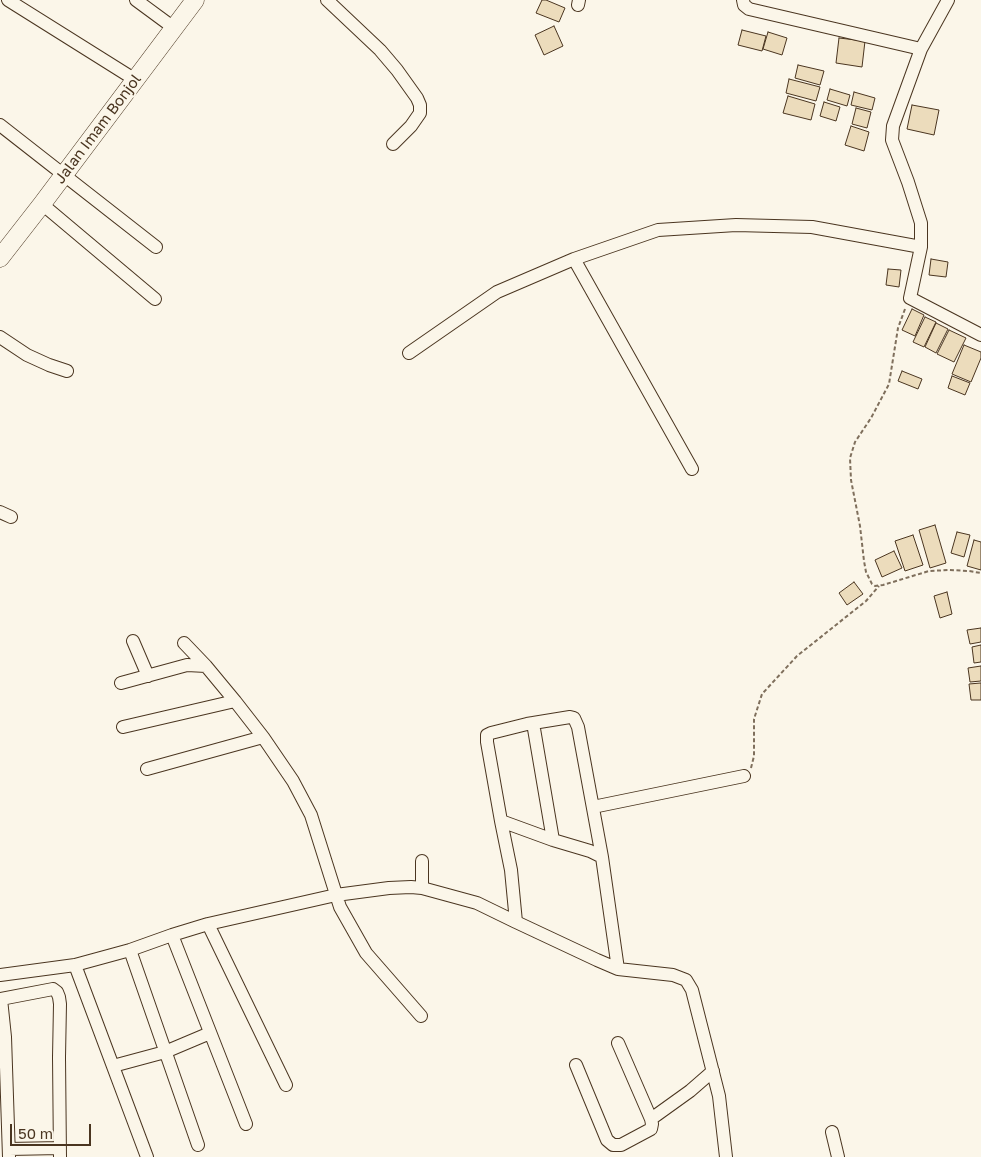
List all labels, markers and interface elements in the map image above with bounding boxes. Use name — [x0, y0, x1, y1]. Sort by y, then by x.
street label: Jalan Imam Bonjol — [51, 71, 145, 187]
scale bar — [12, 1114, 94, 1146]
text: 50 m — [18, 1124, 53, 1142]

